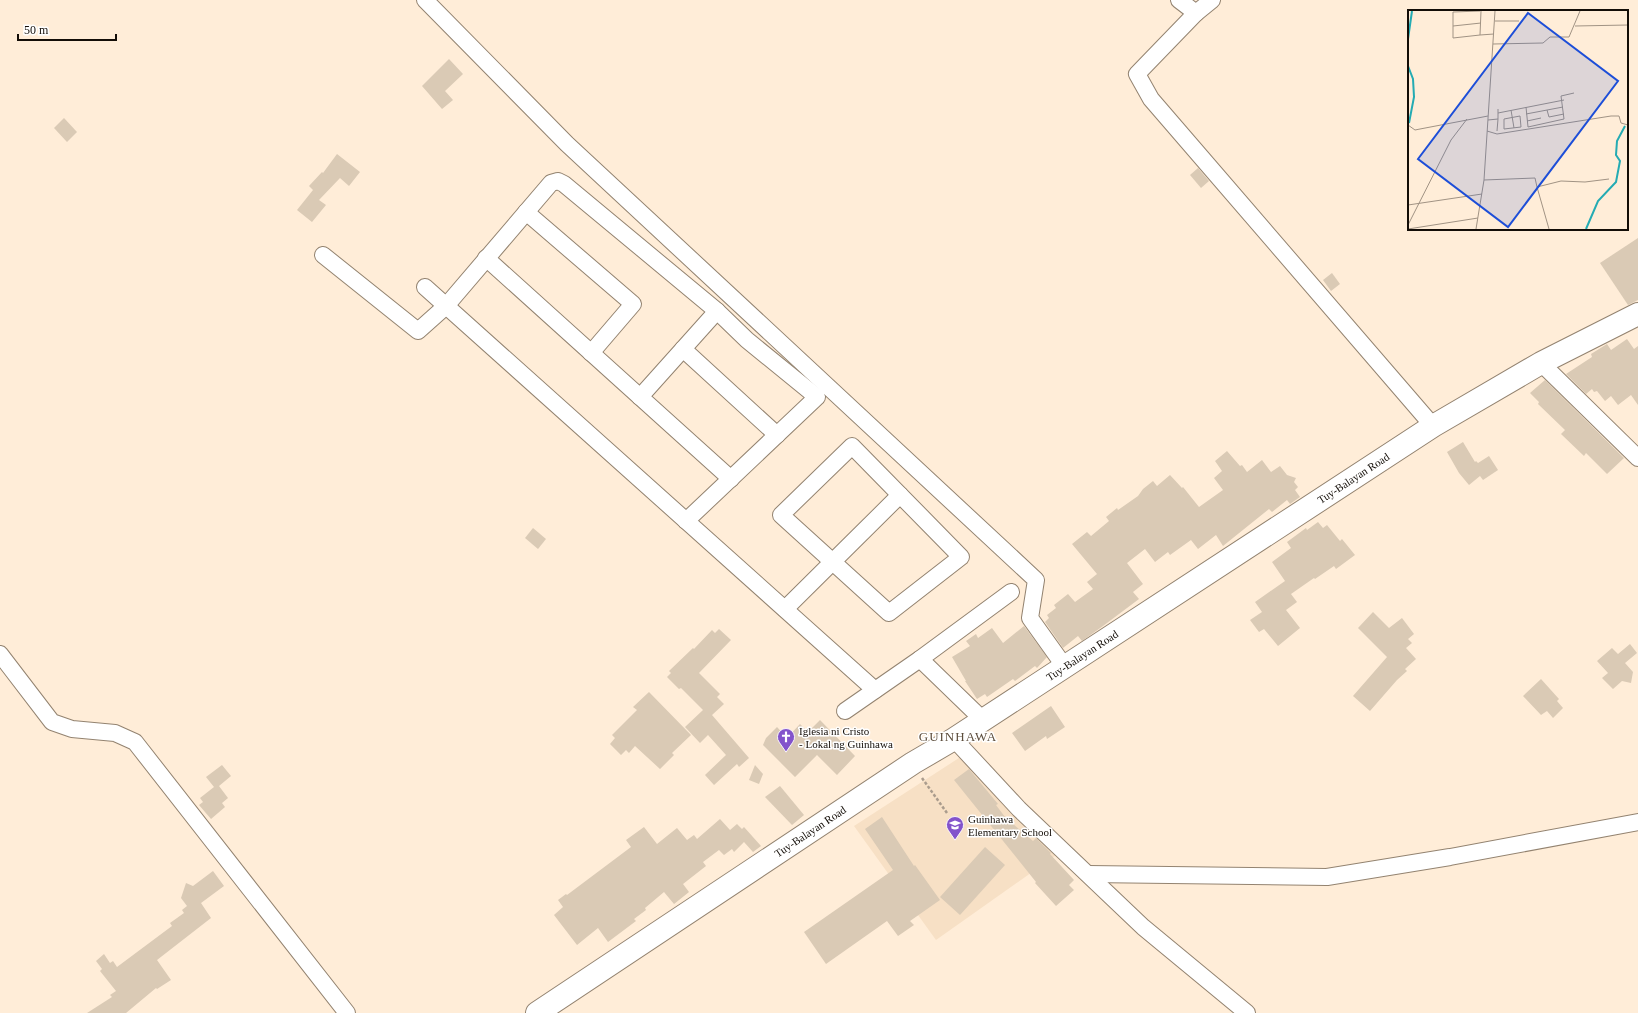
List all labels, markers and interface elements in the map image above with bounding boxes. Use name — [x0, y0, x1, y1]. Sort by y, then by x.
inset map — [1408, 10, 1628, 230]
scale bar — [18, 16, 116, 42]
text: 50 m — [24, 23, 49, 37]
street label: Tuy-Balayan Road — [1315, 450, 1392, 506]
street label: Tuy-Balayan Road — [1044, 627, 1121, 683]
place label: Iglesia ni Cristo - Lokal ng Guinhawa — [799, 725, 893, 750]
church icon: Iglesia ni Cristo - Lokal ng Guinhawa — [776, 727, 796, 752]
district label: GUINHAWA — [919, 729, 997, 744]
street label: Tuy-Balayan Road — [772, 803, 848, 859]
place label: Guinhawa Elementary School — [968, 813, 1052, 838]
school or university icon: Guinhawa Elementary School — [945, 815, 965, 840]

